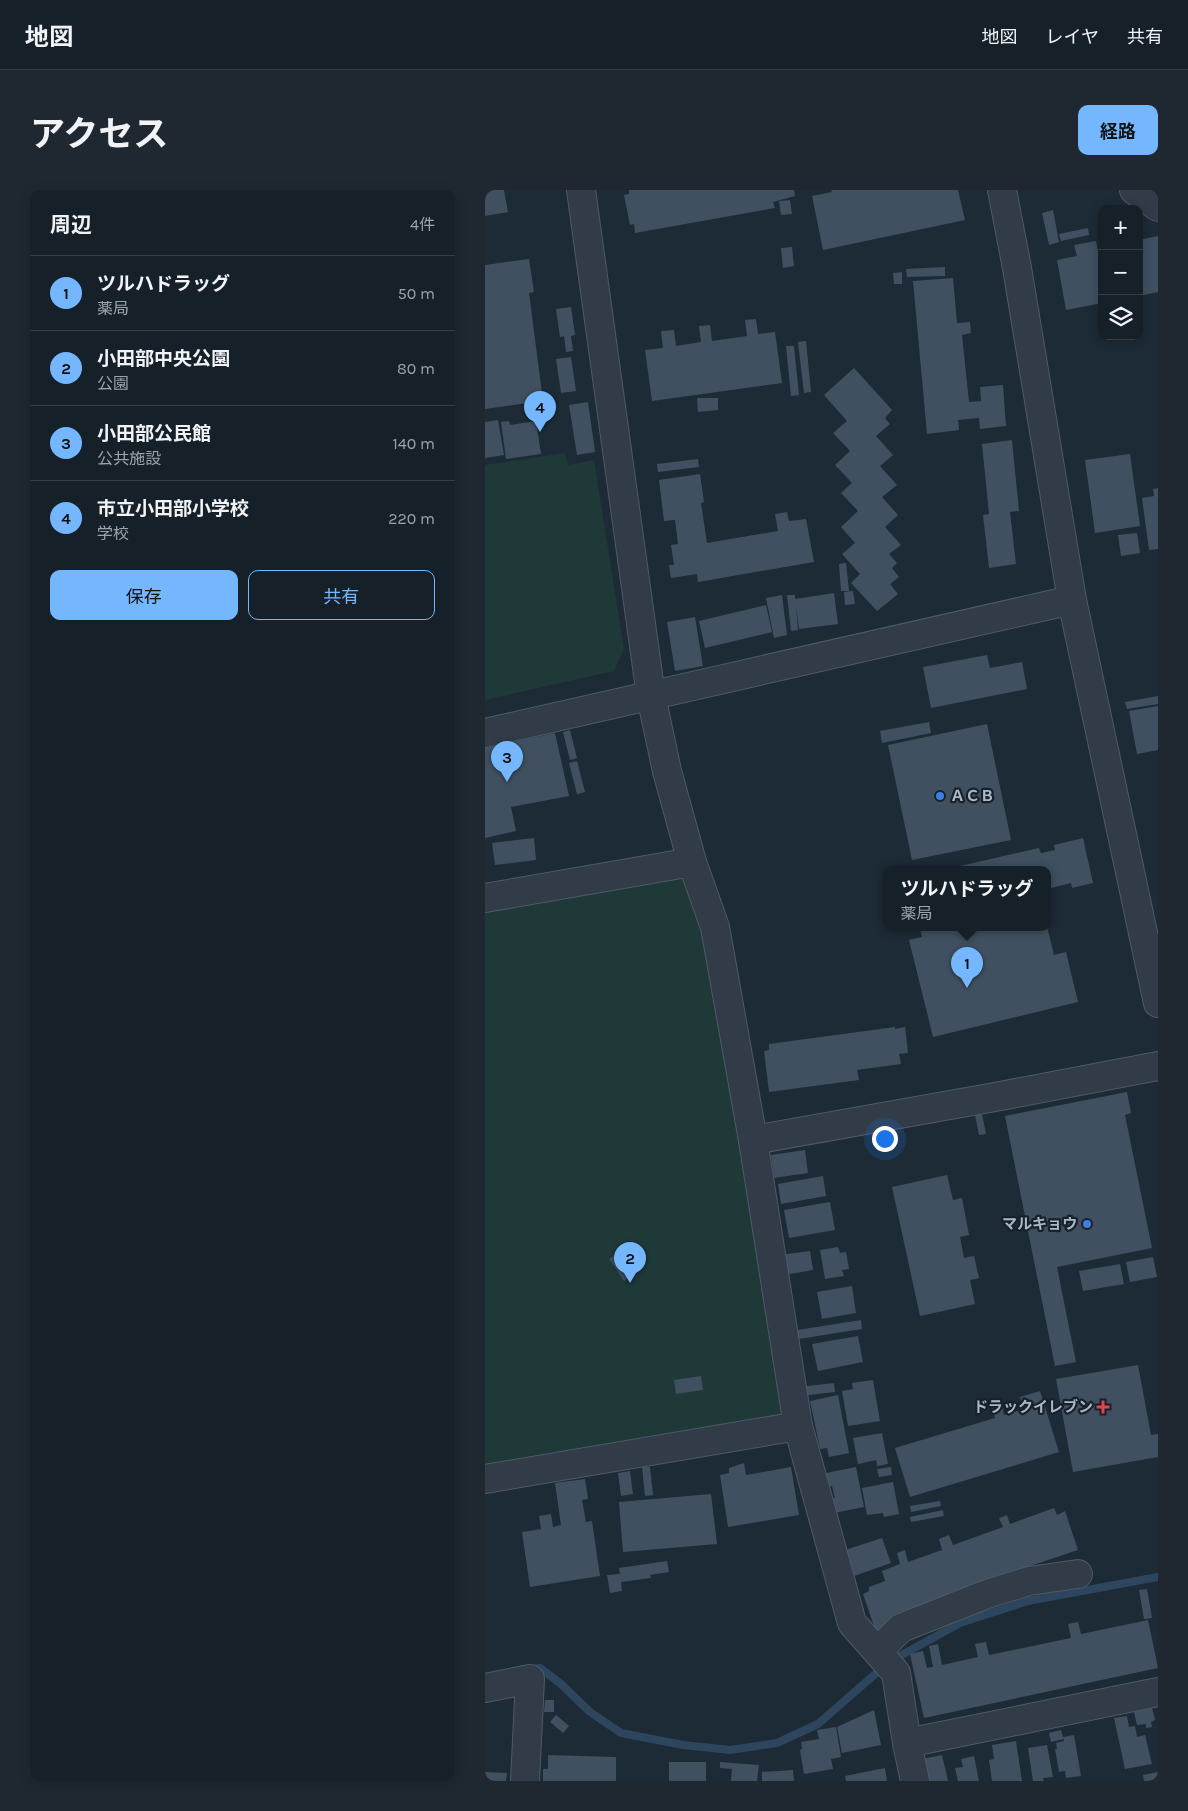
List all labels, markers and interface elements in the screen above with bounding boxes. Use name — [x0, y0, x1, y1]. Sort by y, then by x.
text: 地図 — [25, 23, 73, 51]
text: 地図 — [982, 26, 1018, 48]
text: レイヤ — [1046, 26, 1099, 48]
text: 共有 — [1127, 26, 1163, 48]
button: 経路 — [1078, 105, 1158, 155]
text: アクセス — [30, 114, 168, 155]
map controls — [1098, 205, 1143, 340]
button: + — [1098, 205, 1143, 250]
text: 周辺 — [50, 213, 92, 237]
text: 4件 — [410, 215, 435, 234]
button: − — [1098, 250, 1143, 295]
text: ツルハドラッグ — [97, 273, 230, 295]
text: 1 — [63, 284, 69, 303]
text: 50 m — [398, 284, 435, 303]
button: layers — [1098, 295, 1143, 340]
text: 薬局 — [97, 299, 129, 318]
text: 小田部中央公園 — [97, 348, 230, 370]
text: 2 — [61, 359, 71, 378]
text: 80 m — [397, 359, 435, 378]
text: 公園 — [97, 374, 129, 393]
pin: 4 — [524, 391, 556, 432]
text: 小田部公民館 — [97, 423, 211, 445]
text: 3 — [61, 434, 71, 453]
text: 140 m — [393, 434, 435, 453]
text: 公共施設 — [97, 449, 161, 468]
text: 市立小田部小学校 — [97, 498, 249, 520]
text: 4 — [61, 509, 71, 528]
text: 220 m — [388, 509, 435, 528]
text: 学校 — [97, 524, 129, 543]
button: 保存 — [50, 570, 238, 620]
button: 共有 — [248, 570, 435, 620]
pin: 3 — [491, 741, 523, 782]
place label: ＡＣＢ — [950, 787, 995, 805]
marker: ＡＣＢ — [934, 790, 946, 802]
popup — [883, 866, 1051, 931]
text: ツルハドラッグ — [900, 878, 1034, 900]
text: 薬局 — [900, 904, 933, 923]
pin: 1 — [951, 947, 983, 988]
your location — [872, 1126, 898, 1152]
place label: マルキョウ — [1002, 1215, 1077, 1233]
marker: マルキョウ — [1081, 1218, 1093, 1230]
pin: 2 — [614, 1242, 646, 1283]
place label: ドラックイレブン — [973, 1398, 1093, 1416]
marker: ドラックイレブン — [1097, 1401, 1109, 1413]

